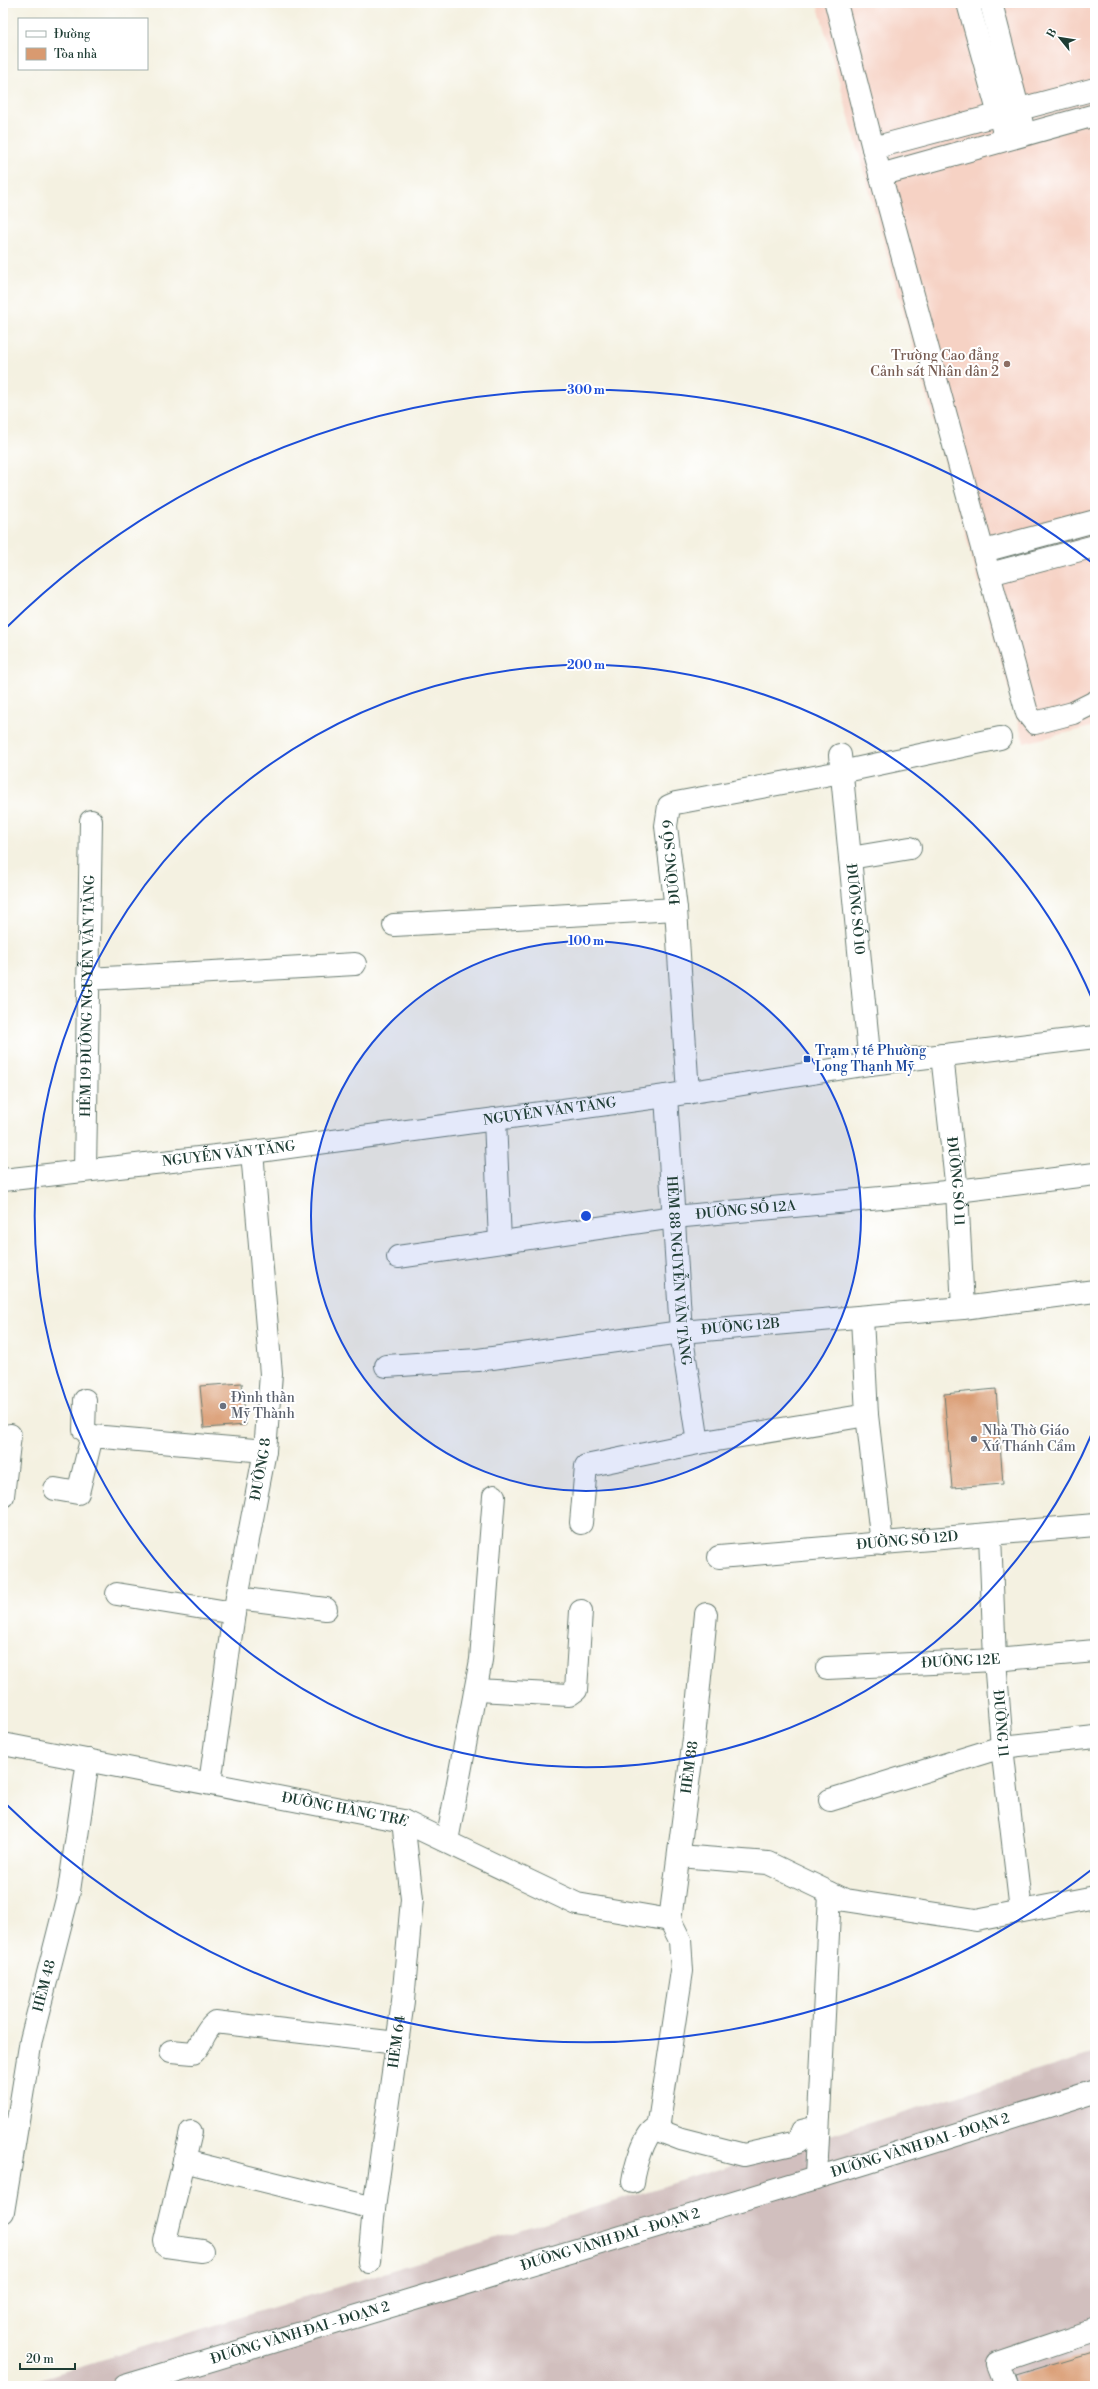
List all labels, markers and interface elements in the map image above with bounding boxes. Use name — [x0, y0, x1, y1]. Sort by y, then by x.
legend — [18, 18, 148, 70]
north arrow — [1040, 18, 1080, 58]
text: B — [1044, 26, 1060, 41]
text: Đường — [54, 27, 91, 42]
text: Tòa nhà — [54, 47, 98, 62]
place label: Trường Cao đẳng Cảnh sát Nhân dân 2 — [870, 347, 1000, 381]
marker: Trường Cao đẳng Cảnh sát Nhân dân 2 — [1002, 359, 1012, 369]
text: 300 m — [567, 383, 605, 398]
text: 200 m — [567, 658, 605, 673]
street label: ĐƯỜNG SỐ 9 — [655, 819, 685, 906]
street label: ĐƯỜNG SỐ 10 — [842, 863, 871, 956]
street label: HẺM 19 ĐƯỜNG NGUYỄN VĂN TĂNG — [75, 874, 99, 1117]
text: 100 m — [568, 934, 604, 949]
place label: Trạm y tế Phường Long Thạnh Mỹ — [815, 1042, 927, 1076]
marker: Trạm y tế Phường Long Thạnh Mỹ — [802, 1054, 812, 1064]
street label: NGUYỄN VĂN TĂNG — [482, 1094, 618, 1130]
street label: ĐƯỜNG SỐ 11 — [942, 1136, 971, 1226]
street label: NGUYỄN VĂN TĂNG — [161, 1137, 297, 1171]
street label: HẺM 88 NGUYỄN VĂN TĂNG — [662, 1175, 695, 1367]
street label: ĐƯỜNG SỐ 12A — [695, 1195, 797, 1224]
centre of rings — [579, 1209, 593, 1223]
street label: ĐƯỜNG 12B — [700, 1315, 781, 1339]
place label: Đình thần Mỹ Thành — [231, 1389, 296, 1423]
marker: Đình thần Mỹ Thành — [218, 1401, 228, 1411]
place label: Nhà Thờ Giáo Xứ Thánh Cẩm — [981, 1422, 1076, 1456]
marker: Nhà Thờ Giáo Xứ Thánh Cẩm — [969, 1434, 979, 1444]
street label: ĐƯỜNG 8 — [247, 1437, 275, 1502]
street label: ĐƯỜNG SỐ 12D — [856, 1526, 959, 1554]
street label: ĐƯỜNG 12E — [921, 1651, 1001, 1672]
street label: ĐƯỜNG 11 — [988, 1689, 1012, 1758]
street label: HẺM 88 — [677, 1740, 703, 1795]
street label: ĐƯỜNG HÀNG TRE — [280, 1789, 411, 1831]
street label: HẺM 48 — [29, 1958, 60, 2014]
street label: HẺM 64 — [384, 2014, 410, 2069]
street label: ĐƯỜNG VÀNH ĐAI - ĐOẠN 2 — [829, 2109, 1012, 2182]
street label: ĐƯỜNG VÀNH ĐAI - ĐOẠN 2 — [519, 2204, 702, 2275]
street label: ĐƯỜNG VÀNH ĐAI - ĐOẠN 2 — [209, 2298, 392, 2369]
scale bar — [20, 2345, 75, 2371]
text: 20 m — [26, 2352, 54, 2367]

